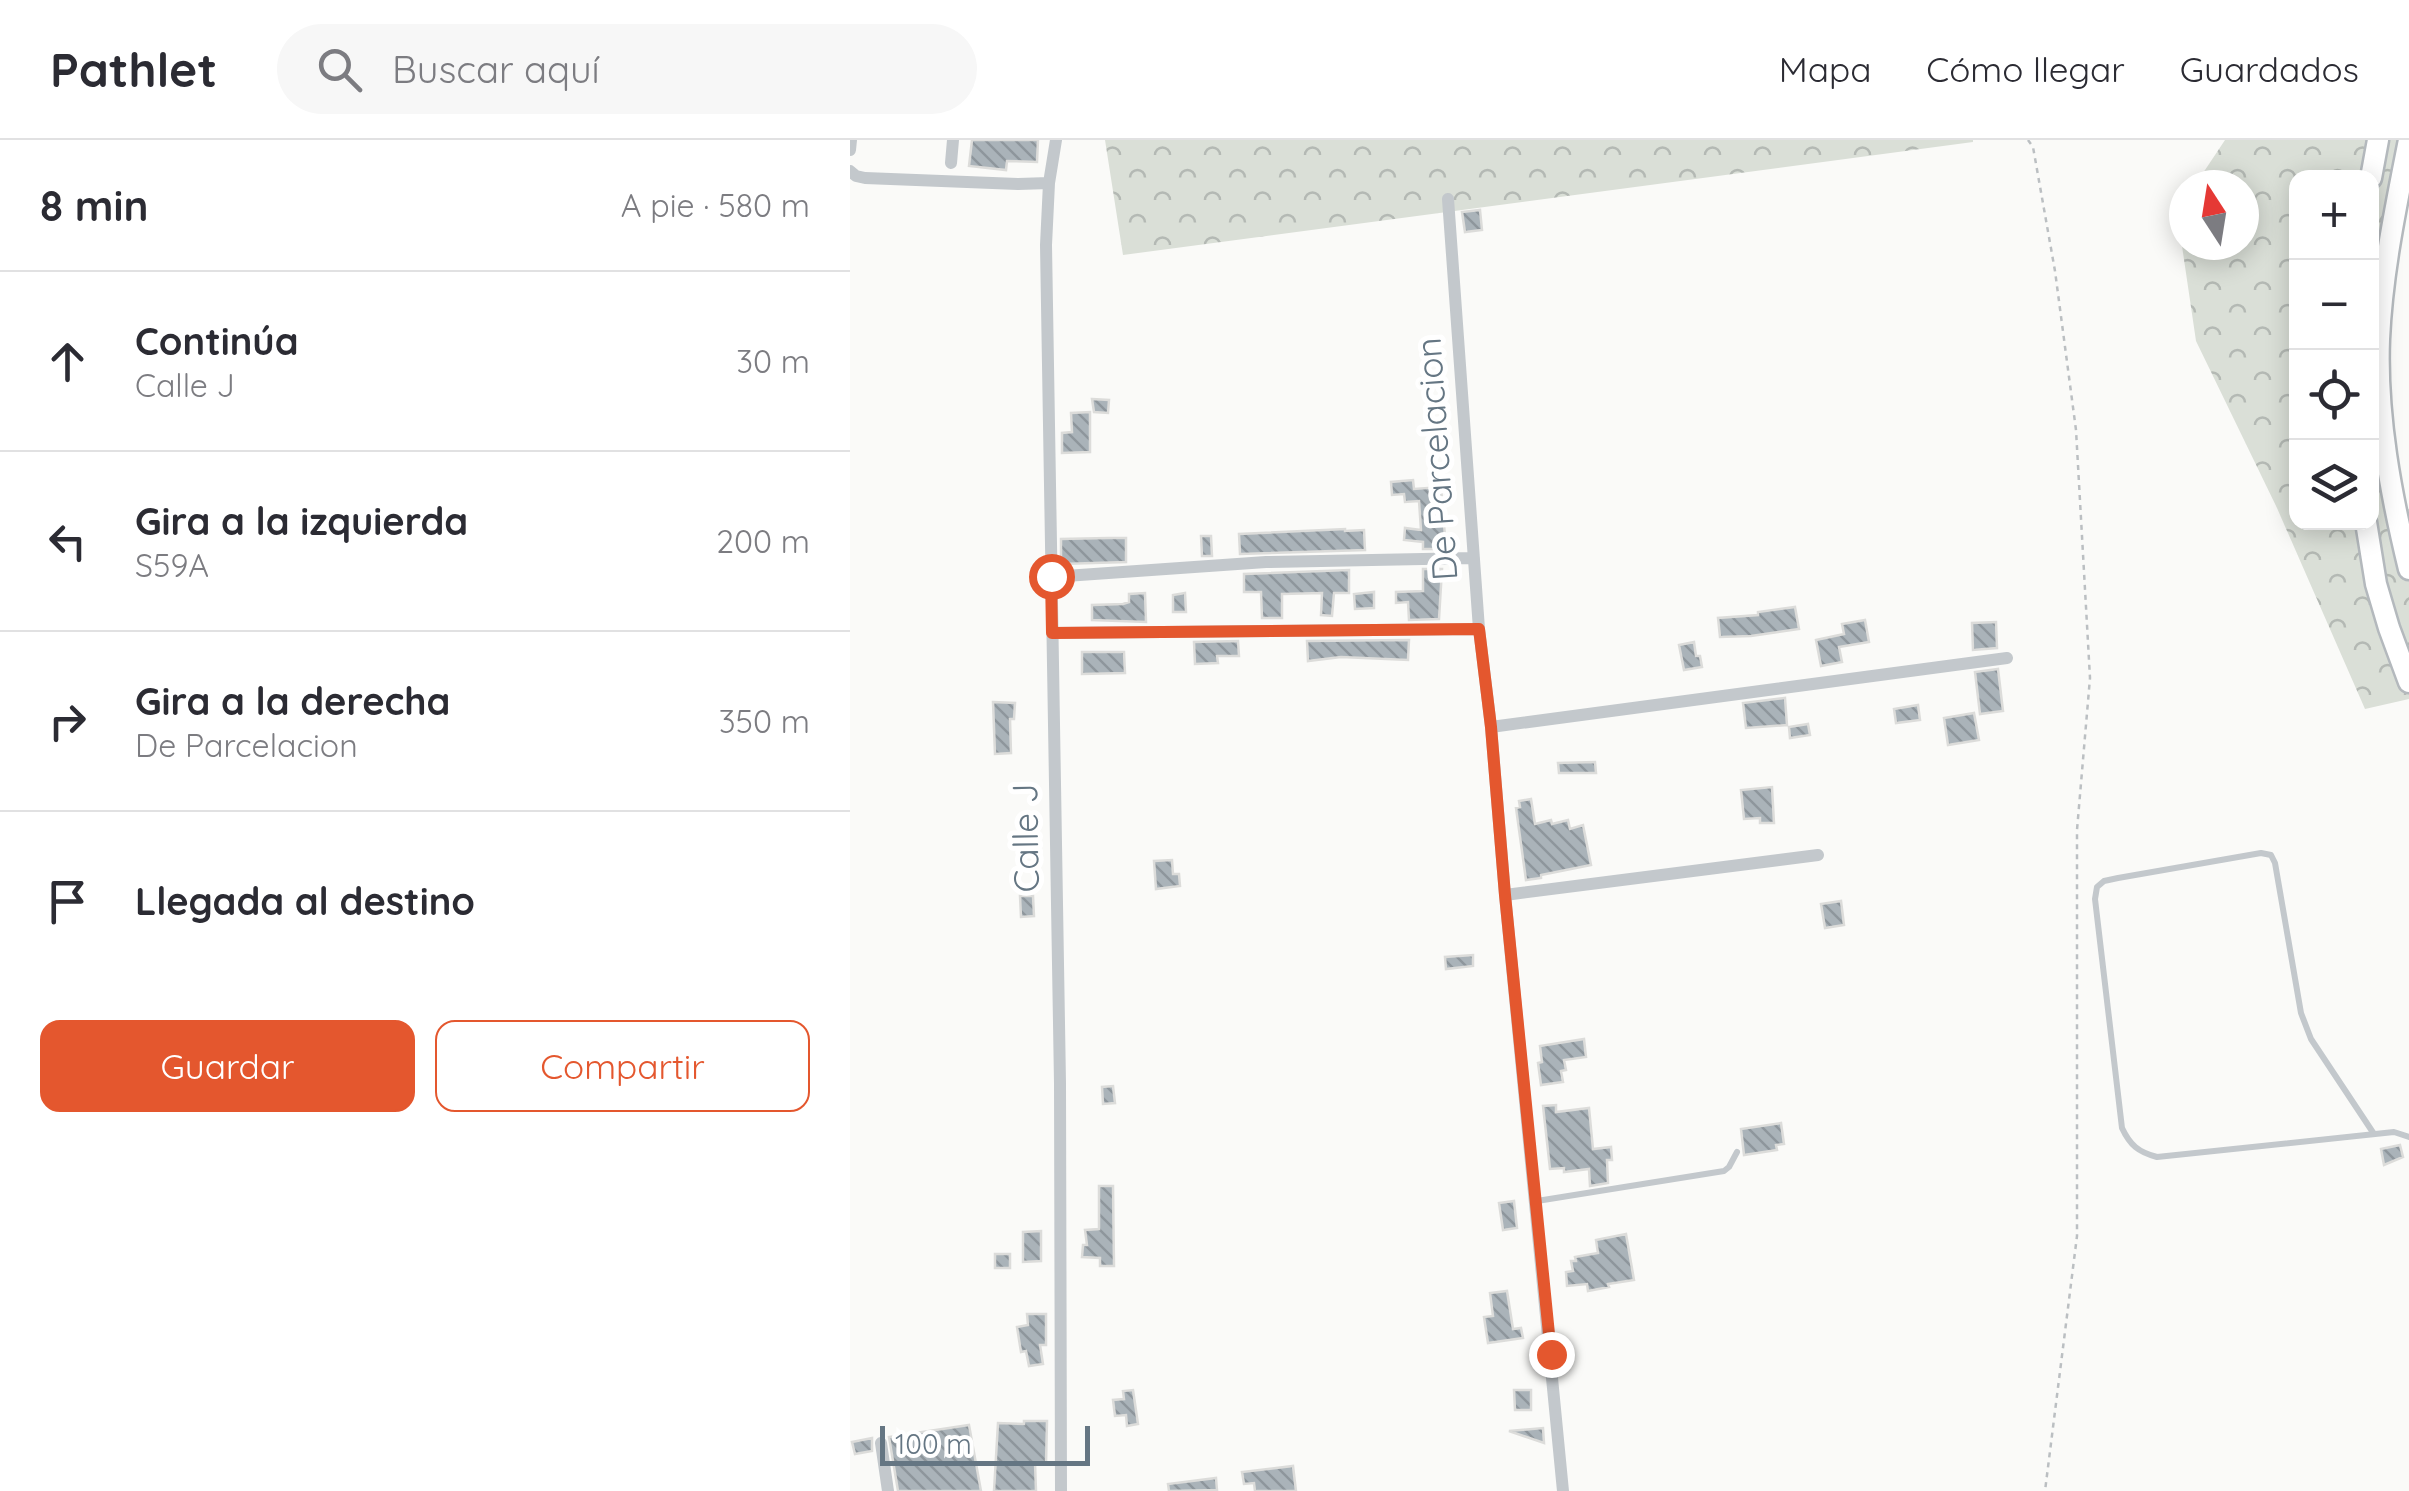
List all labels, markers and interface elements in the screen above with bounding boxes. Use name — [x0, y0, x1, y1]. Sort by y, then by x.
search box — [277, 24, 977, 114]
text: Pathlet — [50, 39, 217, 99]
icon: search — [312, 42, 367, 97]
text: Buscar aquí — [392, 45, 600, 93]
text: Mapa — [1779, 47, 1871, 91]
text: Cómo llegar — [1926, 47, 2125, 91]
text: Guardados — [2180, 47, 2359, 91]
north arrow — [2169, 170, 2259, 260]
map controls — [2289, 170, 2379, 530]
button: + — [2289, 170, 2379, 260]
text: 8 min — [40, 179, 148, 232]
text: A pie · 580 m — [621, 185, 810, 225]
button: − — [2289, 260, 2379, 350]
text: Continúa — [135, 317, 299, 365]
icon: ahead — [40, 334, 95, 389]
street label: De Parcelacion — [1406, 336, 1466, 582]
text: 30 m — [736, 341, 810, 381]
button: locate — [2289, 350, 2379, 440]
text: Calle J — [135, 365, 235, 405]
button: layers — [2289, 440, 2379, 530]
text: Gira a la izquierda — [135, 497, 468, 545]
icon: left — [40, 514, 95, 569]
text: 200 m — [716, 521, 810, 561]
text: S59A — [135, 545, 209, 585]
route start — [1029, 554, 1075, 600]
text: Gira a la derecha — [135, 677, 450, 725]
icon: right — [40, 694, 95, 749]
text: 350 m — [719, 701, 810, 741]
text: De Parcelacion — [135, 725, 358, 765]
street label: Calle J — [1002, 783, 1048, 893]
icon: arrive — [40, 874, 95, 929]
text: Llegada al destino — [135, 877, 475, 925]
button: Guardar — [40, 1020, 415, 1112]
button: Compartir — [435, 1020, 810, 1112]
route end — [1529, 1332, 1575, 1378]
scale bar — [880, 1421, 1090, 1466]
text: 100 m — [895, 1426, 972, 1461]

